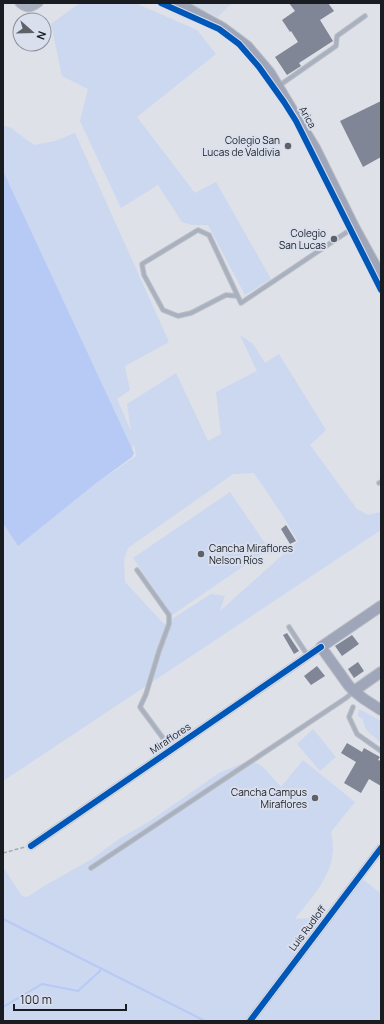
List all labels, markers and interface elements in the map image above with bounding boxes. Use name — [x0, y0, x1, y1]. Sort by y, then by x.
north arrow — [12, 12, 52, 52]
text: N — [33, 29, 50, 42]
street label: Arica — [296, 103, 320, 131]
place label: Colegio San Lucas de Valdivia — [202, 133, 280, 159]
marker: Colegio San Lucas de Valdivia — [283, 141, 293, 151]
place label: Colegio San Lucas — [279, 226, 326, 252]
marker: Colegio San Lucas — [329, 234, 339, 244]
place label: Cancha Miraflores Nelson Ríos — [209, 541, 293, 567]
marker: Cancha Miraflores Nelson Ríos — [196, 549, 206, 559]
street label: Miraflores — [147, 719, 193, 757]
place label: Cancha Campus Miraflores — [231, 785, 307, 811]
marker: Cancha Campus Miraflores — [310, 793, 320, 803]
street label: Luis Rudloff — [285, 902, 329, 954]
scale bar — [14, 986, 126, 1012]
text: 100 m — [20, 991, 52, 1008]

